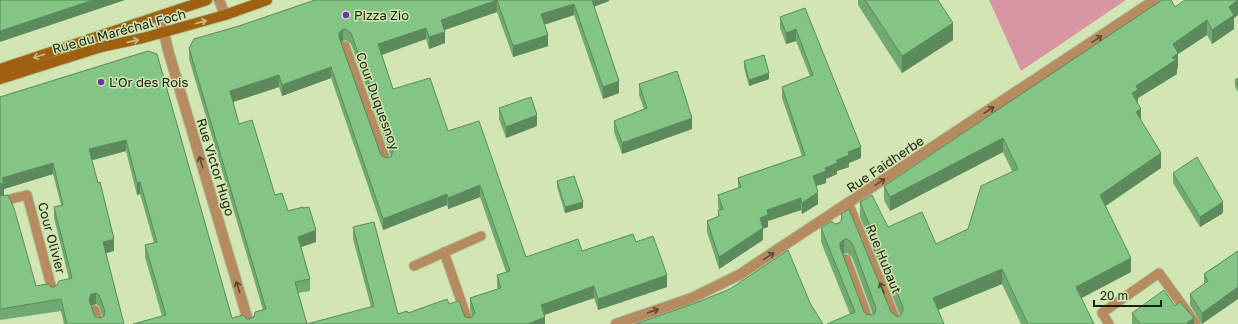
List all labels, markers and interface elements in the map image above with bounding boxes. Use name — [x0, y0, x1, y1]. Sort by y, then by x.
street label: Rue du Maréchal Foch — [50, 5, 188, 57]
place label: Pizza Zio — [354, 7, 409, 23]
marker: Pizza Zio — [341, 10, 351, 20]
one-way arrow — [194, 18, 207, 25]
one-way arrow — [1091, 35, 1102, 43]
one-way arrow — [126, 36, 139, 44]
street label: Cour Duquesnoy — [353, 50, 403, 153]
one-way arrow — [33, 53, 46, 60]
place label: L'Or des Rois — [109, 74, 189, 90]
marker: L'Or des Rois — [96, 77, 106, 87]
one-way arrow — [983, 106, 995, 114]
street label: Rue Victor Hugo — [194, 116, 239, 218]
street label: Rue Faidherbe — [843, 132, 927, 196]
one-way arrow — [197, 156, 204, 169]
one-way arrow — [875, 178, 886, 186]
street label: Cour Olivier — [35, 200, 69, 276]
street label: Rue Hubaut — [863, 222, 905, 296]
one-way arrow — [764, 252, 775, 260]
one-way arrow — [234, 280, 241, 293]
one-way arrow — [878, 282, 885, 294]
scale bar — [1094, 282, 1161, 308]
text: 20 m — [1100, 288, 1128, 303]
one-way arrow — [646, 307, 658, 315]

